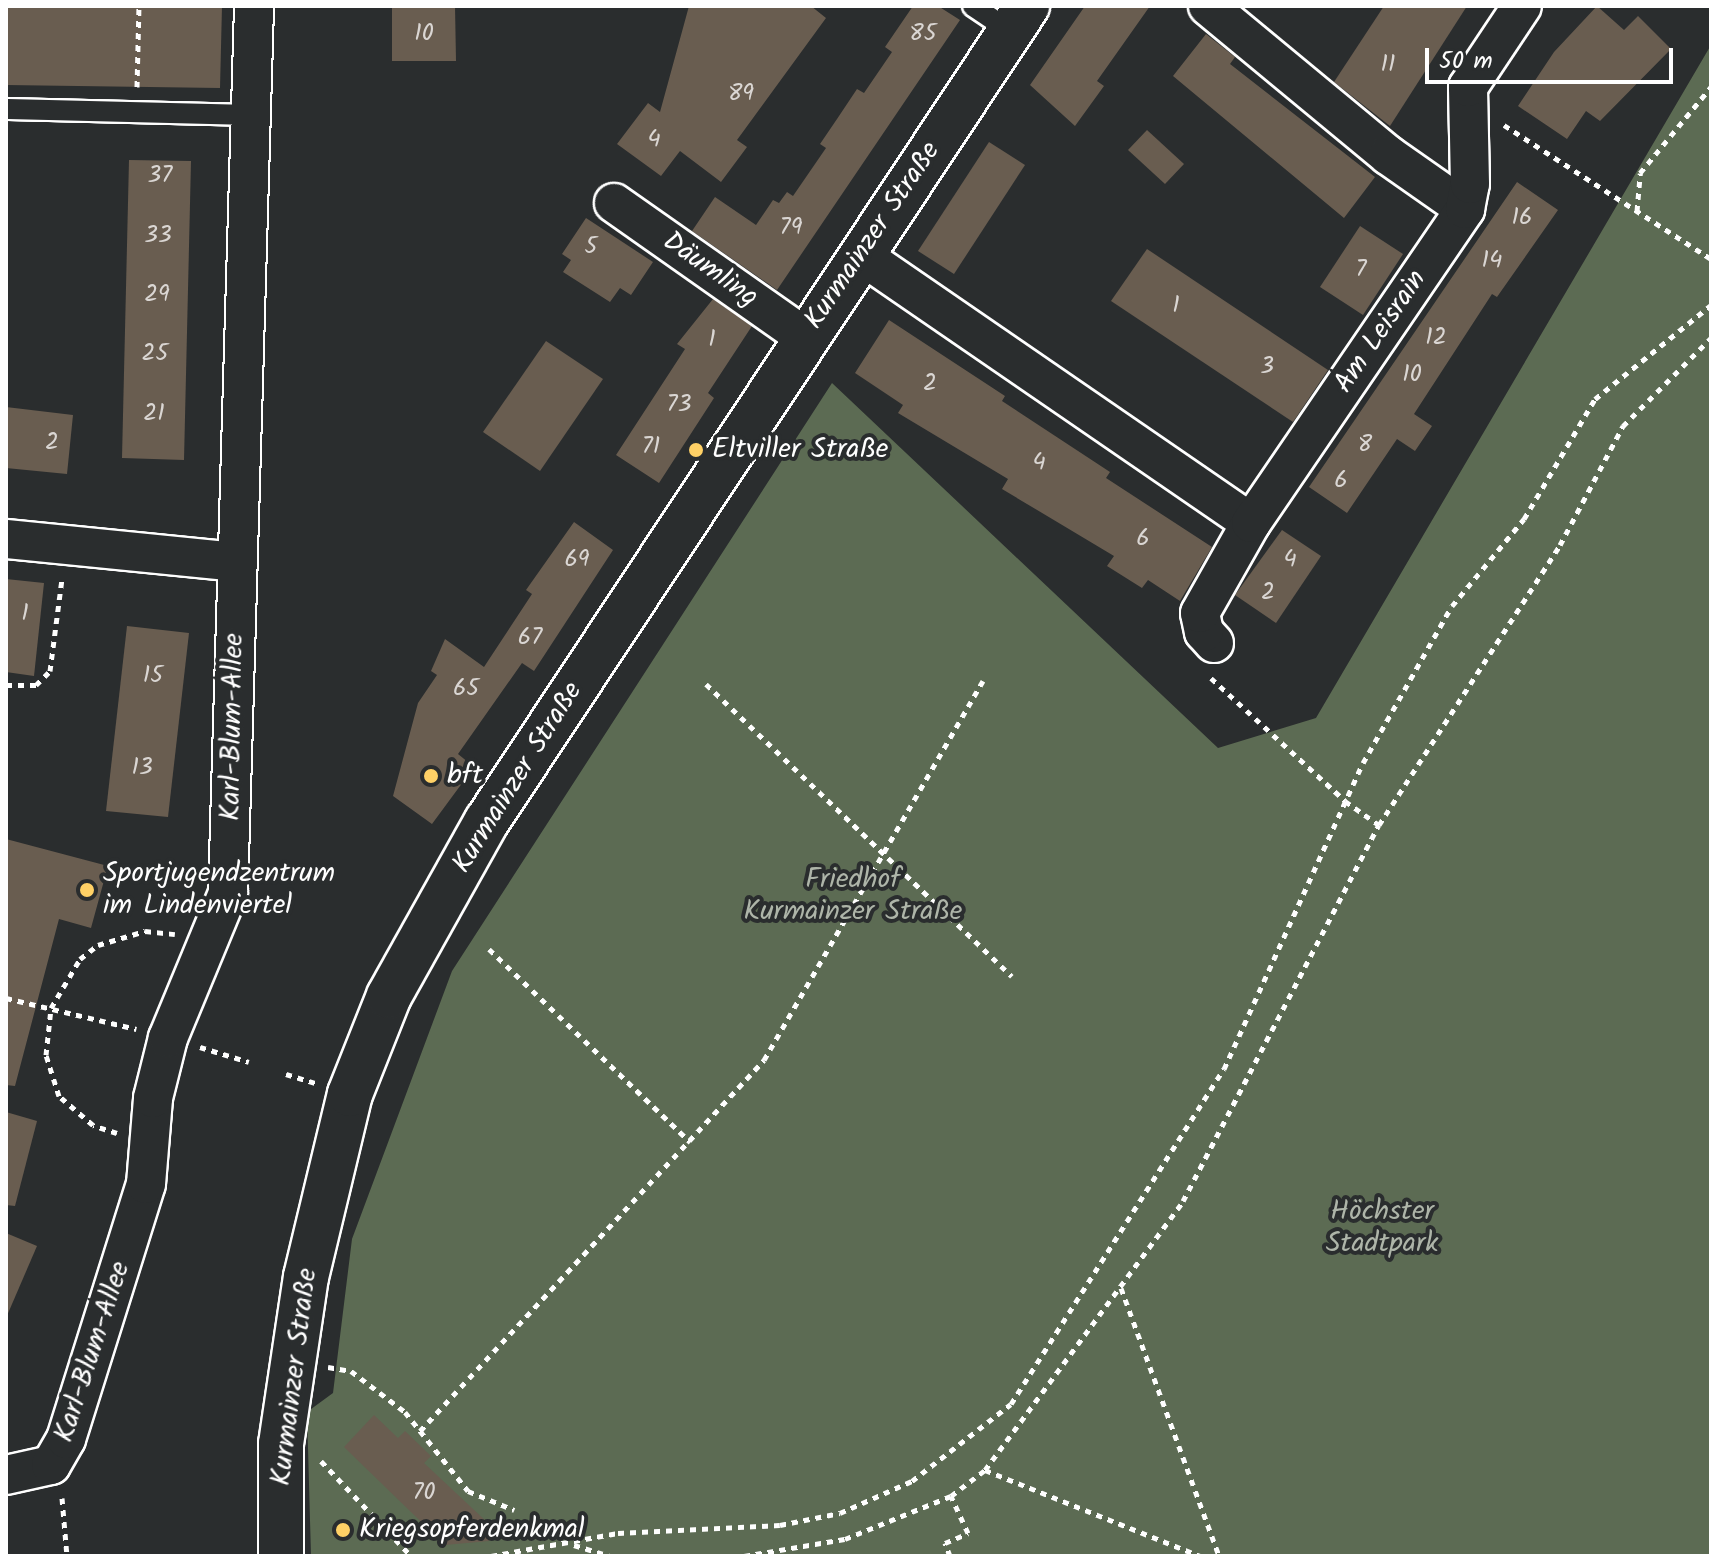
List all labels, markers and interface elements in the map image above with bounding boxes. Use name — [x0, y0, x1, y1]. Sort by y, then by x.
house number: 10 — [414, 20, 434, 48]
house number: 85 — [909, 20, 937, 48]
scale bar — [1429, 32, 1677, 82]
text: 50 m — [1439, 42, 1493, 81]
house number: 11 — [1380, 51, 1396, 79]
house number: 89 — [728, 80, 754, 108]
house number: 4 — [647, 126, 661, 154]
street label: Kurmainzer Straße — [798, 136, 948, 336]
house number: 37 — [148, 162, 172, 190]
house number: 16 — [1512, 204, 1532, 232]
house number: 79 — [780, 214, 802, 242]
house number: 33 — [144, 222, 172, 250]
street label: Däumling — [656, 225, 764, 315]
house number: 5 — [585, 233, 597, 261]
house number: 14 — [1482, 247, 1502, 275]
house number: 7 — [1355, 256, 1367, 284]
street label: Am Leisrain — [1328, 264, 1434, 400]
house number: 29 — [144, 281, 170, 309]
house number: 1 — [1172, 292, 1180, 320]
house number: 12 — [1425, 324, 1447, 352]
house number: 1 — [708, 326, 716, 354]
house number: 25 — [142, 340, 168, 368]
house number: 3 — [1260, 353, 1274, 381]
house number: 10 — [1402, 361, 1422, 389]
house number: 2 — [923, 370, 937, 398]
house number: 73 — [667, 391, 691, 419]
house number: 21 — [143, 400, 165, 428]
house number: 2 — [45, 429, 59, 457]
house number: 8 — [1358, 431, 1372, 459]
house number: 71 — [642, 433, 660, 461]
place label: Eltviller Straße — [712, 433, 888, 467]
marker: Eltviller Straße — [687, 441, 705, 459]
house number: 4 — [1032, 449, 1046, 477]
house number: 6 — [1334, 467, 1348, 495]
house number: 6 — [1136, 525, 1150, 553]
house number: 69 — [564, 546, 590, 574]
house number: 4 — [1283, 546, 1297, 574]
house number: 2 — [1261, 579, 1275, 607]
house number: 1 — [21, 600, 29, 628]
house number: 67 — [518, 624, 542, 652]
street label: Karl-Blum-Allee — [215, 633, 251, 821]
house number: 15 — [143, 662, 163, 690]
house number: 65 — [453, 675, 479, 703]
street label: Kurmainzer Straße — [446, 676, 590, 880]
house number: 13 — [131, 754, 153, 782]
place label: bft — [447, 759, 483, 793]
marker: bft — [422, 767, 440, 785]
place label: Sportjugendzentrum im Lindenviertel — [103, 857, 335, 923]
park label: Friedhof Kurmainzer Straße — [744, 863, 962, 929]
marker: Sportjugendzentrum im Lindenviertel — [78, 881, 96, 899]
park label: Höchster Stadtpark — [1326, 1195, 1438, 1261]
street label: Karl-Blum-Allee — [48, 1257, 138, 1447]
street label: Kurmainzer Straße — [265, 1266, 325, 1488]
house number: 70 — [412, 1479, 436, 1507]
place label: Kriegsopferdenkmal — [359, 1513, 585, 1547]
marker: Kriegsopferdenkmal — [334, 1521, 352, 1539]

